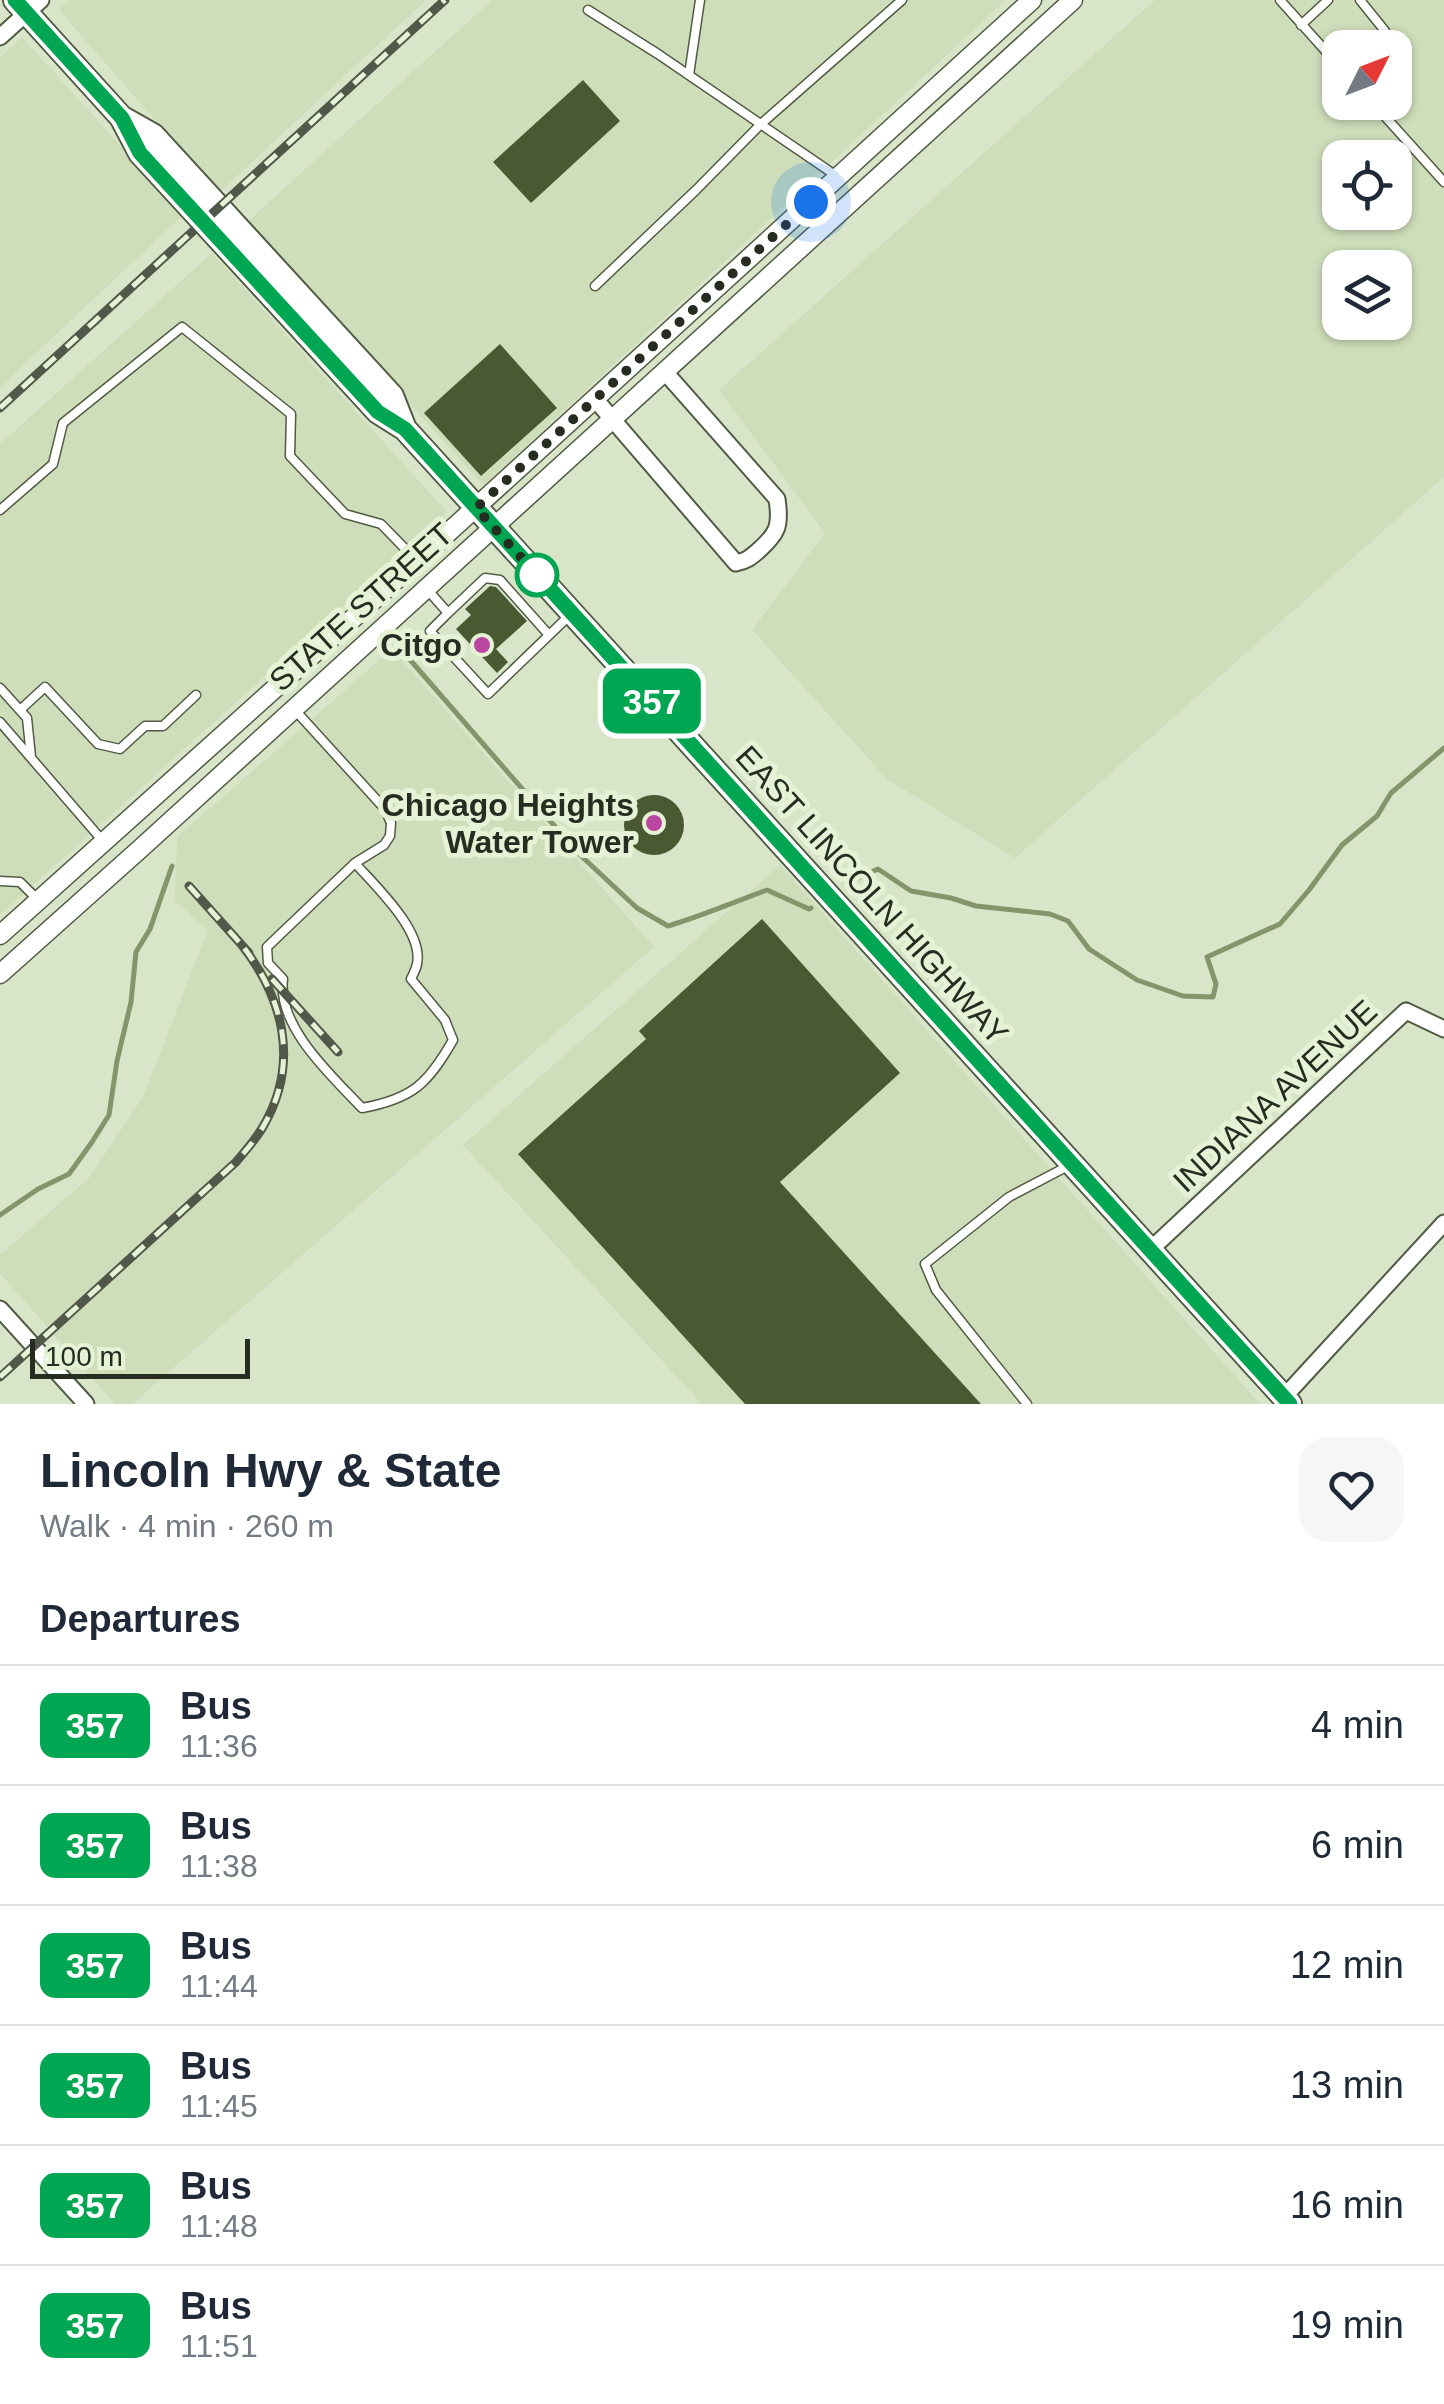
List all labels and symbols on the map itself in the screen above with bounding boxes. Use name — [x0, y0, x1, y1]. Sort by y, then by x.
north arrow — [1322, 30, 1412, 120]
your location — [786, 177, 836, 227]
street label: STATE STREET — [262, 516, 460, 698]
unlabelled marker — [516, 554, 558, 596]
place label: Citgo — [380, 627, 462, 663]
marker: Citgo — [471, 634, 493, 656]
line badge: 357 — [594, 668, 710, 734]
street label: EAST LINCOLN HIGHWAY — [729, 738, 1015, 1052]
place label: Chicago Heights Water Tower — [382, 787, 634, 860]
marker: Chicago Heights Water Tower — [643, 812, 665, 834]
street label: INDIANA AVENUE — [1166, 993, 1384, 1199]
scale bar — [30, 1334, 250, 1378]

